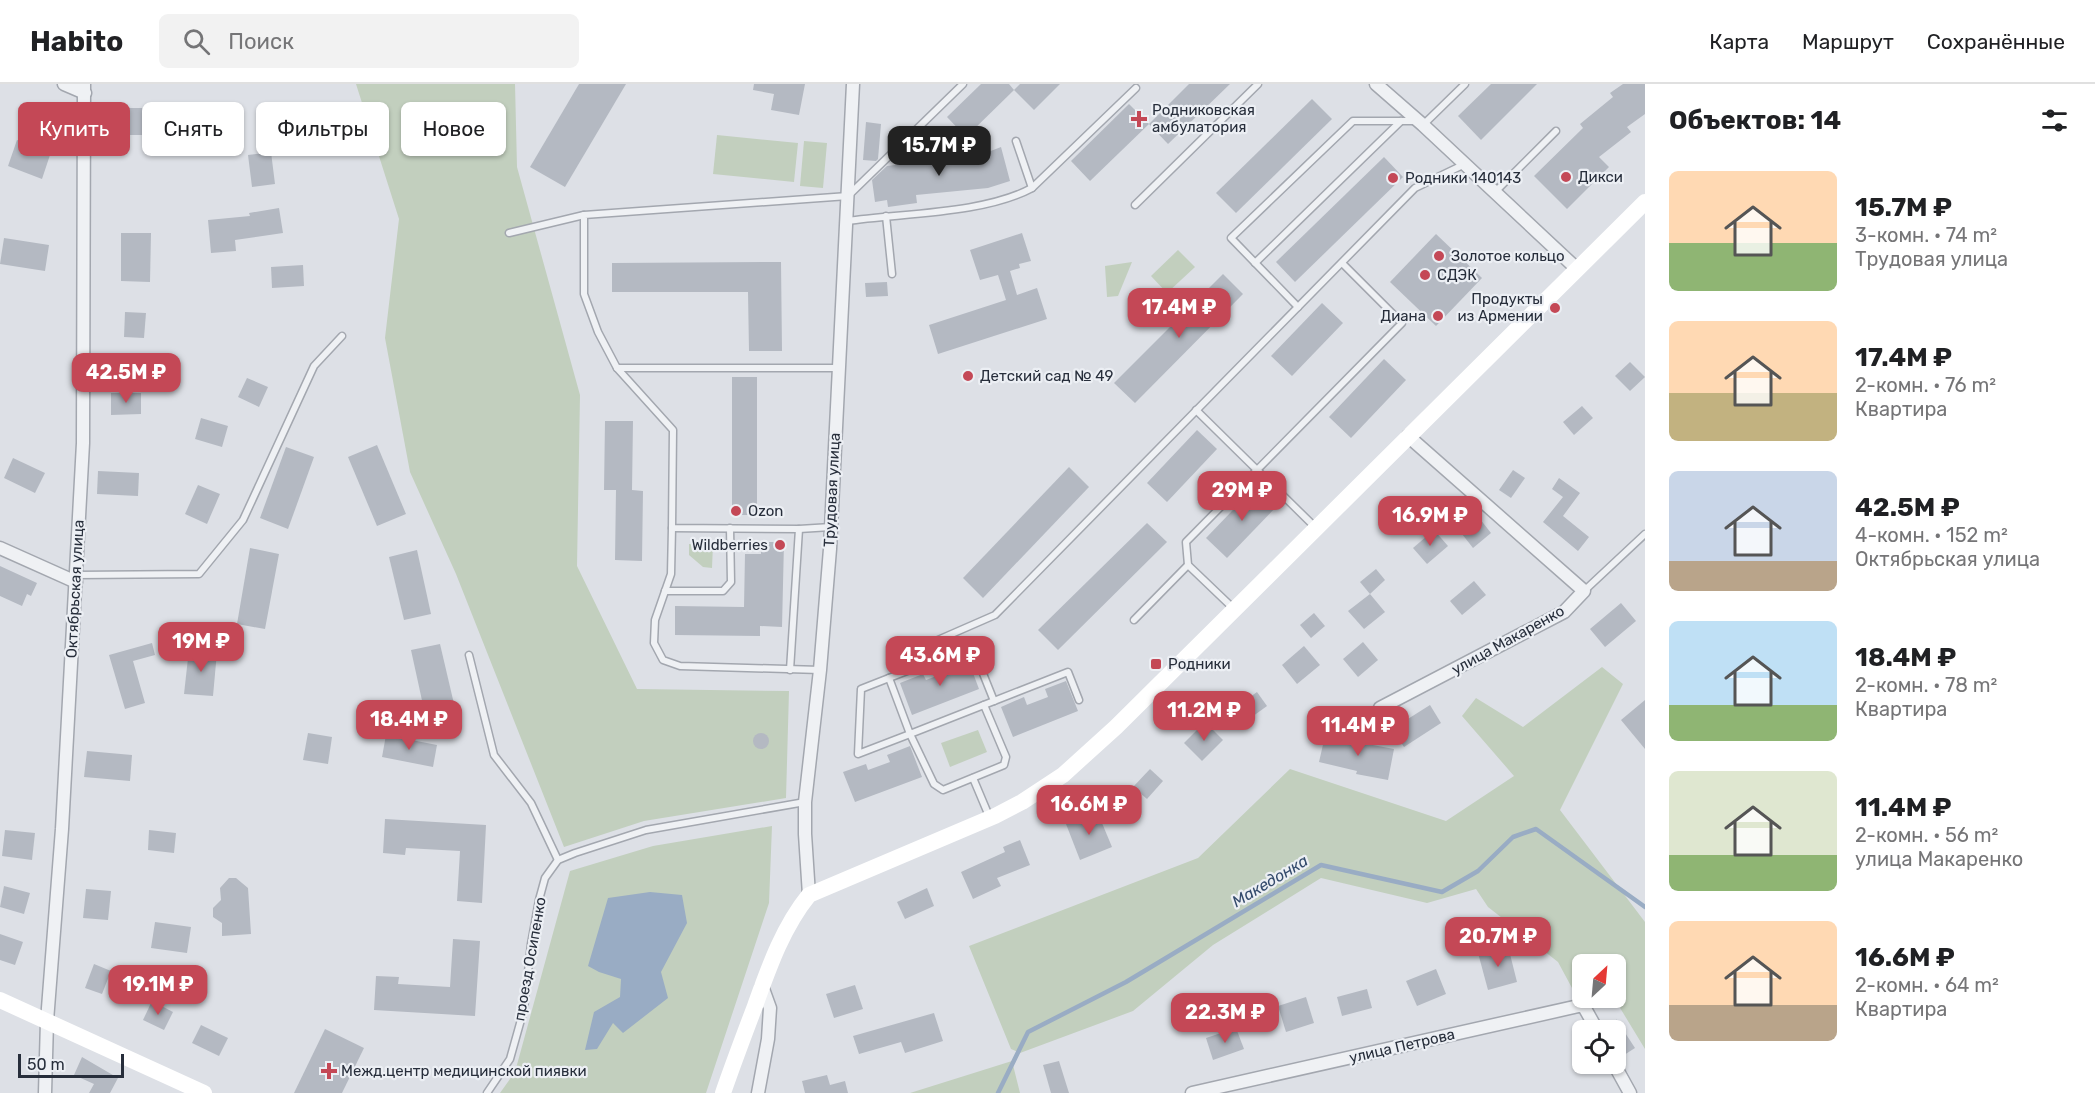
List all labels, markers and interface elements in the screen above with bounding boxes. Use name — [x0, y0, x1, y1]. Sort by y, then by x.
search box — [159, 14, 579, 68]
text: Habito — [30, 25, 123, 58]
icon: search — [180, 25, 213, 58]
text: Поиск — [228, 28, 294, 55]
text: Карта — [1709, 29, 1769, 54]
text: Маршрут — [1802, 29, 1894, 54]
text: Сохранённые — [1927, 29, 2065, 54]
place label: Родниковская амбулатория — [1152, 101, 1255, 136]
chip: Купить — [18, 102, 130, 156]
chip: Снять — [142, 102, 244, 156]
chip: Фильтры — [256, 102, 389, 156]
chip: Новое — [401, 102, 506, 156]
icon: filters — [2038, 104, 2071, 137]
text: Объектов: 14 — [1669, 105, 1841, 136]
marker: Родниковская амбулатория — [1130, 110, 1148, 128]
pin: 15.7M ₽ — [884, 126, 994, 177]
text: 15.7M ₽ — [902, 133, 976, 157]
place label: Дикси — [1578, 168, 1623, 186]
place label: Родники 140143 — [1405, 169, 1521, 187]
marker: Дикси — [1559, 170, 1573, 184]
marker: Родники 140143 — [1386, 171, 1400, 185]
text: 15.7M ₽ — [1855, 192, 1952, 223]
icon: home — [1717, 195, 1789, 267]
text: 3-комн. · 74 m² — [1855, 223, 1997, 247]
place label: Золотое кольцо — [1451, 247, 1565, 265]
text: Трудовая улица — [1855, 247, 2008, 271]
marker: Золотое кольцо — [1432, 249, 1446, 263]
place label: СДЭК — [1437, 266, 1477, 284]
marker: СДЭК — [1418, 268, 1432, 282]
pin: 17.4M ₽ — [1124, 288, 1234, 339]
place label: Продукты из Армении — [1457, 290, 1543, 325]
text: 17.4M ₽ — [1142, 295, 1216, 319]
marker: Продукты из Армении — [1548, 301, 1562, 315]
place label: Диана — [1381, 307, 1426, 325]
marker: Диана — [1431, 309, 1445, 323]
text: 17.4M ₽ — [1855, 342, 1952, 373]
icon: home — [1717, 345, 1789, 417]
pin: 42.5M ₽ — [71, 353, 181, 404]
text: 42.5M ₽ — [86, 360, 166, 384]
place label: Детский сад № 49 — [980, 367, 1113, 385]
marker: Детский сад № 49 — [961, 369, 975, 383]
text: 2-комн. · 76 m² — [1855, 373, 1996, 397]
text: Квартира — [1855, 397, 1947, 421]
street label: Трудовая улица — [820, 432, 844, 548]
pin: 29M ₽ — [1200, 471, 1284, 522]
text: 29M ₽ — [1211, 478, 1273, 502]
text: 42.5M ₽ — [1855, 492, 1960, 523]
icon: home — [1717, 495, 1789, 567]
pin: 16.9M ₽ — [1375, 496, 1485, 547]
place label: Ozon — [748, 502, 783, 520]
text: 16.9M ₽ — [1392, 503, 1468, 527]
marker: Ozon — [729, 504, 743, 518]
street label: Октябрьская улица — [62, 519, 88, 659]
text: 4-комн. · 152 m² — [1855, 523, 2008, 547]
place label: Wildberries — [691, 536, 768, 554]
marker: Wildberries — [773, 538, 787, 552]
text: Октябрьская улица — [1855, 547, 2040, 571]
street label: улица Макаренко — [1448, 602, 1568, 678]
pin: 19M ₽ — [159, 622, 243, 673]
text: 19M ₽ — [172, 629, 230, 653]
pin: 43.6M ₽ — [885, 636, 995, 687]
text: 18.4M ₽ — [1855, 642, 1956, 673]
text: 43.6M ₽ — [900, 643, 980, 667]
icon: home — [1717, 645, 1789, 717]
place label: Родники — [1168, 655, 1231, 673]
marker: Родники — [1149, 657, 1163, 671]
text: 2-комн. · 78 m² — [1855, 673, 1997, 697]
pin: 11.2M ₽ — [1149, 691, 1259, 742]
text: Квартира — [1855, 697, 1947, 721]
text: 11.2M ₽ — [1167, 698, 1241, 722]
pin: 18.4M ₽ — [354, 700, 464, 751]
pin: 11.4M ₽ — [1303, 706, 1413, 757]
text: 18.4M ₽ — [370, 707, 448, 731]
text: 11.4M ₽ — [1321, 713, 1395, 737]
pin: 16.6M ₽ — [1034, 785, 1144, 836]
text: 16.6M ₽ — [1051, 792, 1127, 816]
text: 11.4M ₽ — [1855, 792, 1952, 823]
icon: home — [1717, 795, 1789, 867]
text: 2-комн. · 56 m² — [1855, 823, 1998, 847]
text: улица Макаренко — [1855, 847, 2023, 871]
water label: Македонка — [1229, 851, 1311, 911]
street label: проезд Осипенко — [510, 896, 550, 1022]
pin: 20.7M ₽ — [1443, 917, 1553, 968]
text: 20.7M ₽ — [1459, 924, 1537, 948]
text: 16.6M ₽ — [1855, 942, 1955, 973]
icon: home — [1717, 945, 1789, 1017]
north arrow — [1572, 954, 1626, 1008]
map controls — [1572, 954, 1626, 1074]
pin: 19.1M ₽ — [103, 965, 213, 1016]
text: 19.1M ₽ — [122, 972, 194, 996]
text: 2-комн. · 64 m² — [1855, 973, 1999, 997]
pin: 22.3M ₽ — [1170, 993, 1280, 1044]
text: Квартира — [1855, 997, 1947, 1021]
text: 22.3M ₽ — [1185, 1000, 1265, 1024]
button: locate — [1572, 1020, 1626, 1074]
street label: улица Петрова — [1347, 1025, 1457, 1067]
scale bar — [18, 1051, 124, 1078]
text: 50 m — [27, 1055, 65, 1074]
place label: Межд.центр медицинской пиявки — [341, 1062, 587, 1080]
marker: Межд.центр медицинской пиявки — [322, 1064, 336, 1078]

